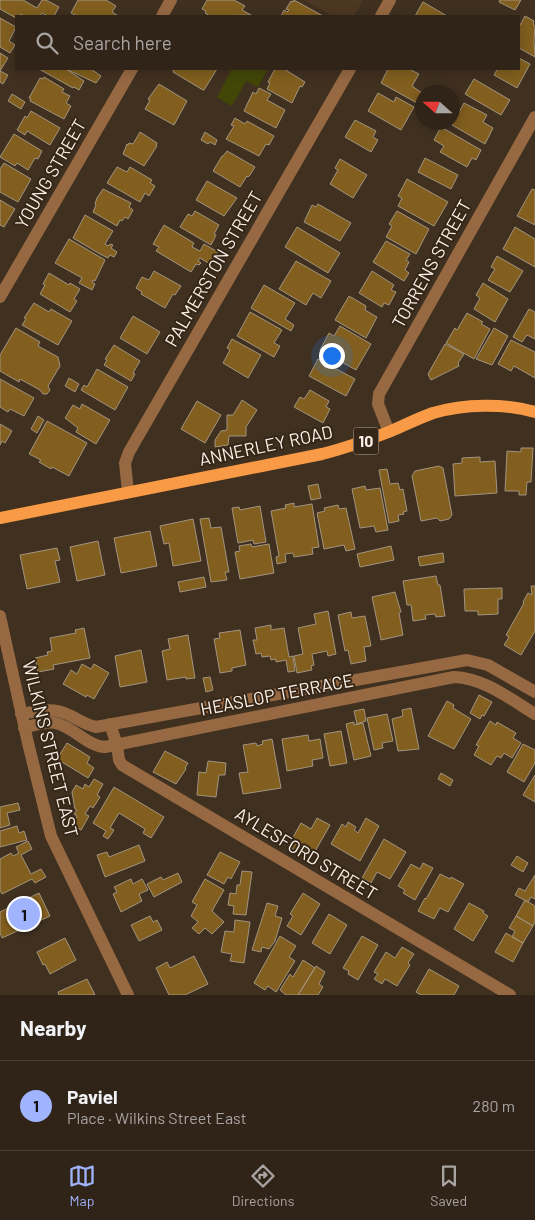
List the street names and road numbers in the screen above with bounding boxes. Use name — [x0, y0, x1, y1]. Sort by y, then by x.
street label: YOUNG STREET — [10, 115, 90, 232]
street label: PALMERSTON STREET — [160, 187, 267, 350]
street label: TORRENS STREET — [387, 196, 475, 331]
street label: ANNERLEY ROAD — [197, 420, 335, 470]
road number: 10 — [354, 428, 378, 454]
street label: WILKINS STREET EAST — [18, 658, 84, 839]
street label: HEASLOP TERRACE — [198, 668, 355, 720]
street label: AYLESFORD STREET — [231, 802, 382, 904]

